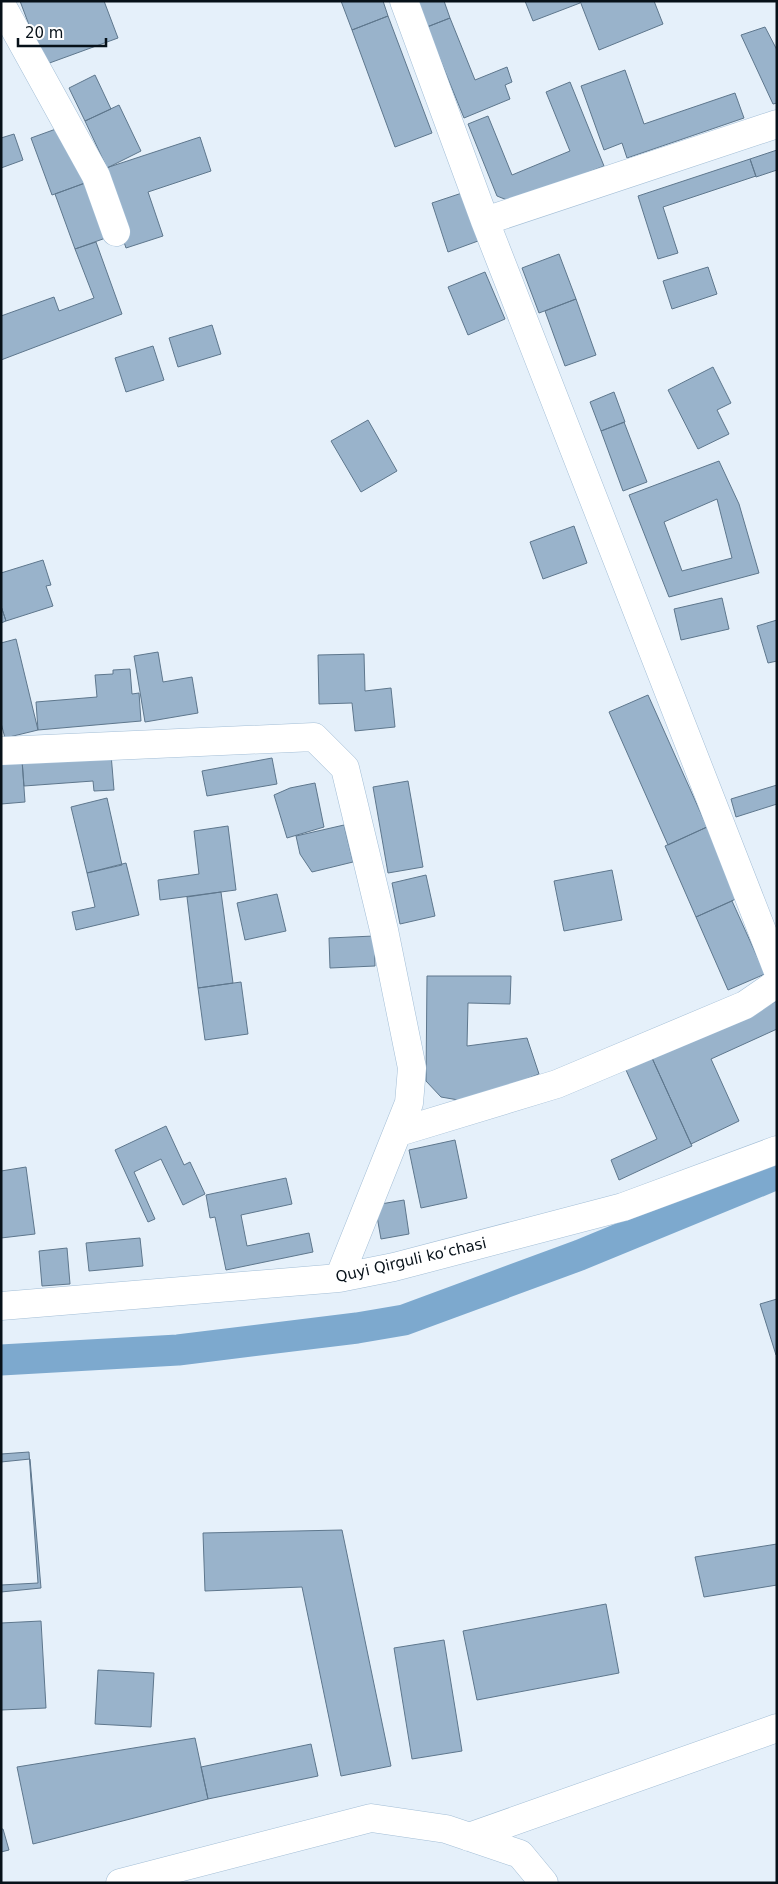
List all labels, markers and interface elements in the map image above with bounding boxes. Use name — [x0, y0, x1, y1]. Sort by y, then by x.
scale bar — [18, 15, 105, 47]
text: 20 m — [25, 24, 63, 42]
street label: Quyi Qirguli koʻchasi — [334, 1234, 488, 1286]

